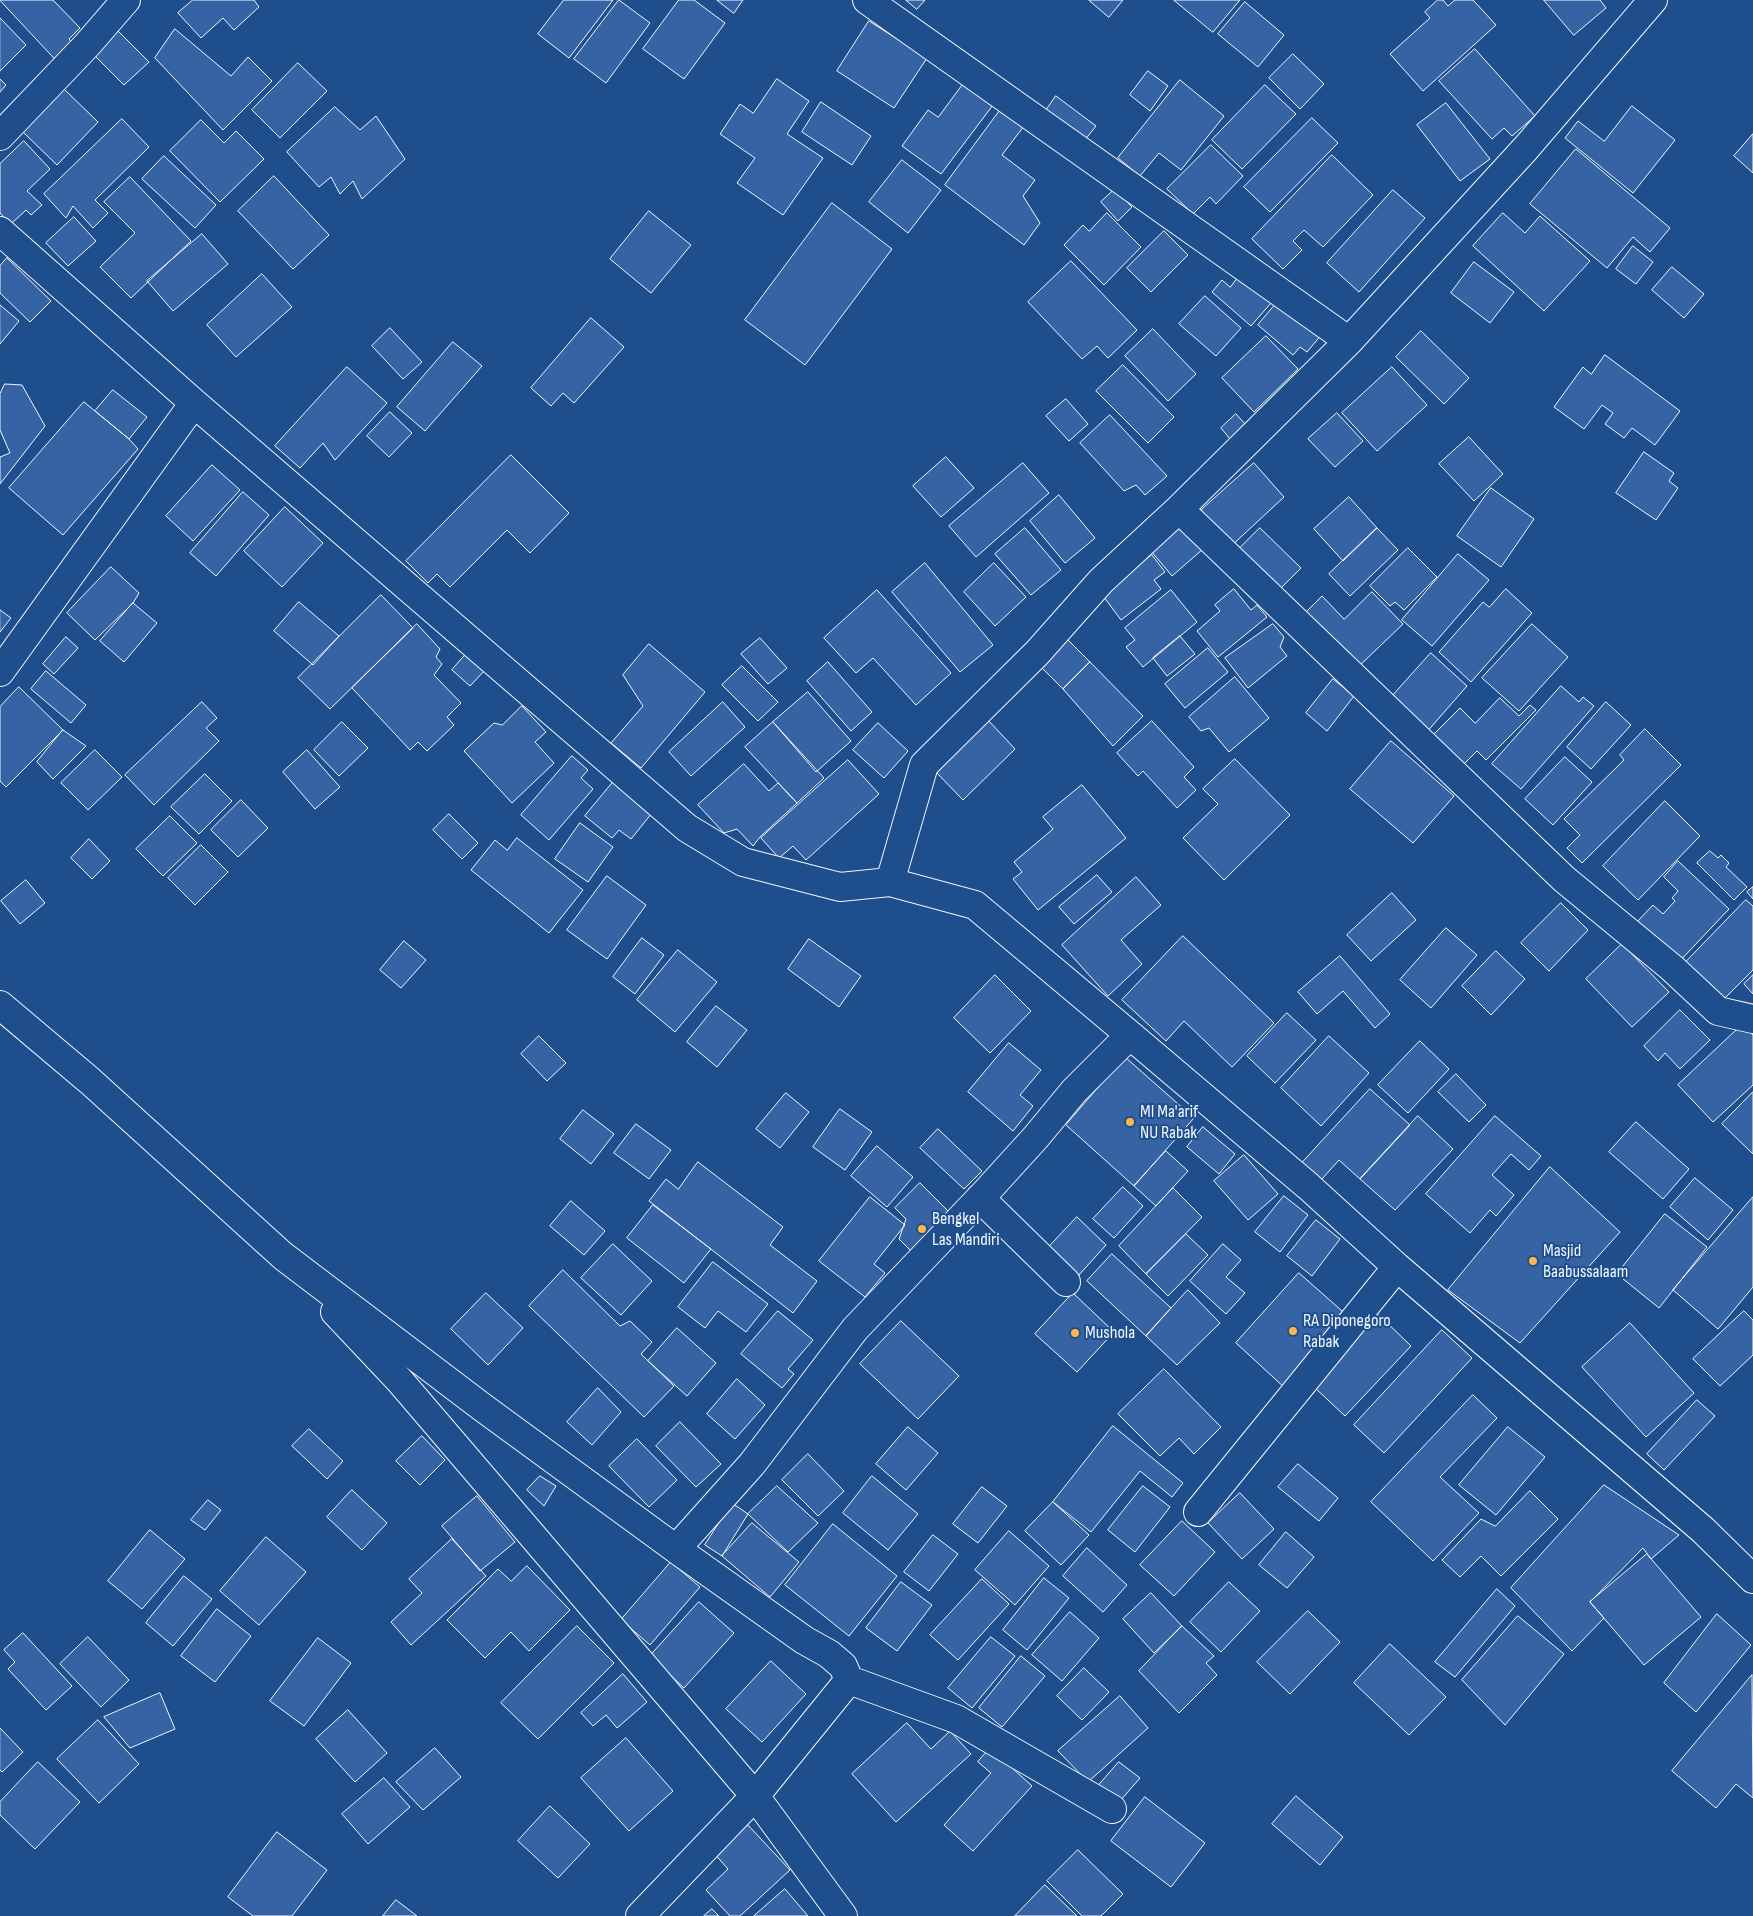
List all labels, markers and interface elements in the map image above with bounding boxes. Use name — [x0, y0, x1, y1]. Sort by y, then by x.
place label: MI Ma'arif NU Rabak — [1140, 1101, 1198, 1144]
marker: MI Ma'arif NU Rabak — [1124, 1116, 1136, 1128]
place label: Bengkel Las Mandiri — [932, 1208, 1000, 1250]
marker: Bengkel Las Mandiri — [916, 1223, 928, 1235]
place label: Masjid Baabussalaam — [1543, 1240, 1628, 1282]
marker: Masjid Baabussalaam — [1527, 1255, 1539, 1267]
place label: RA Diponegoro Rabak — [1303, 1310, 1391, 1352]
place label: Mushola — [1085, 1322, 1135, 1344]
marker: RA Diponegoro Rabak — [1287, 1325, 1299, 1337]
marker: Mushola — [1069, 1327, 1081, 1339]

